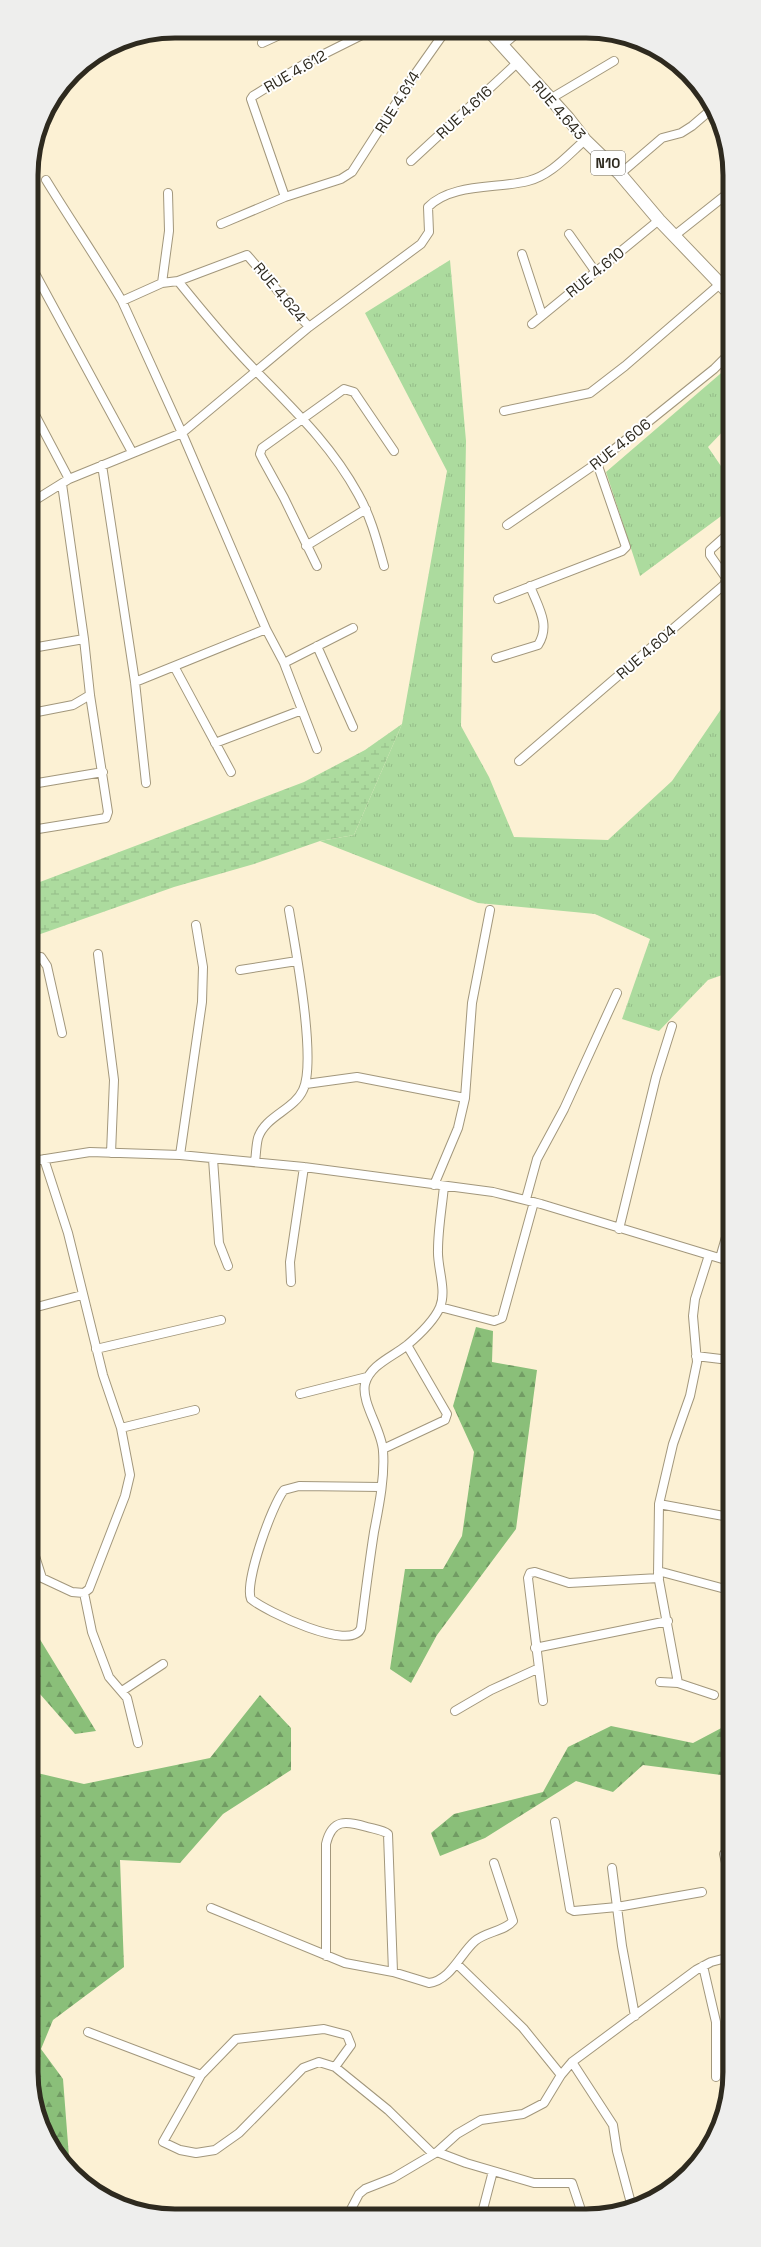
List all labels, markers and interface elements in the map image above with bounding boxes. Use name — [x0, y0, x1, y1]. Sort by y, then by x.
street label: RUE 4.612 — [260, 45, 330, 97]
street label: RUE 4.614 — [371, 67, 423, 137]
street label: RUE 4.643 — [528, 76, 590, 144]
street label: RUE 4.616 — [432, 81, 496, 143]
road number: N10 — [591, 151, 625, 175]
street label: RUE 4.610 — [562, 243, 628, 301]
street label: RUE 4.624 — [250, 258, 310, 326]
street label: RUE 4.606 — [585, 414, 655, 474]
street label: RUE 4.604 — [612, 621, 680, 683]

